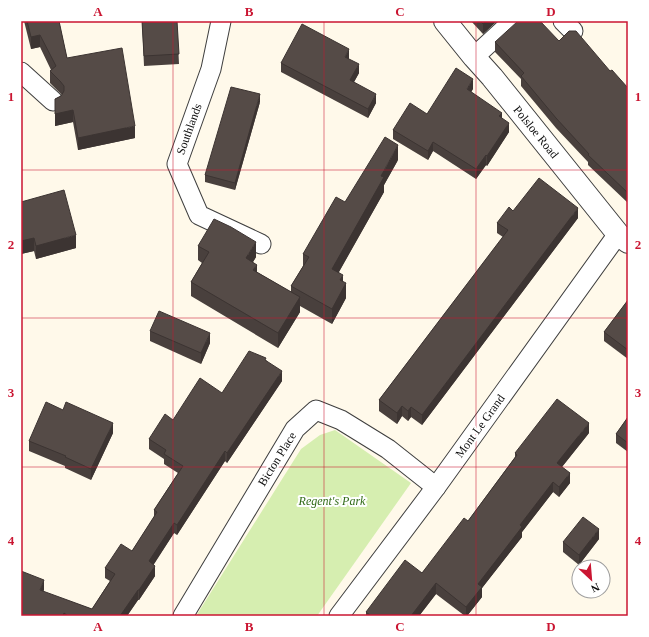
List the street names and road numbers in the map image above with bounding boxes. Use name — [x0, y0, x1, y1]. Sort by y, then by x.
street label: Southlands — [173, 101, 205, 156]
street label: Polsloe Road — [511, 103, 561, 161]
street label: Mont Le Grand — [452, 392, 508, 460]
street label: Bicton Place — [255, 429, 299, 489]

